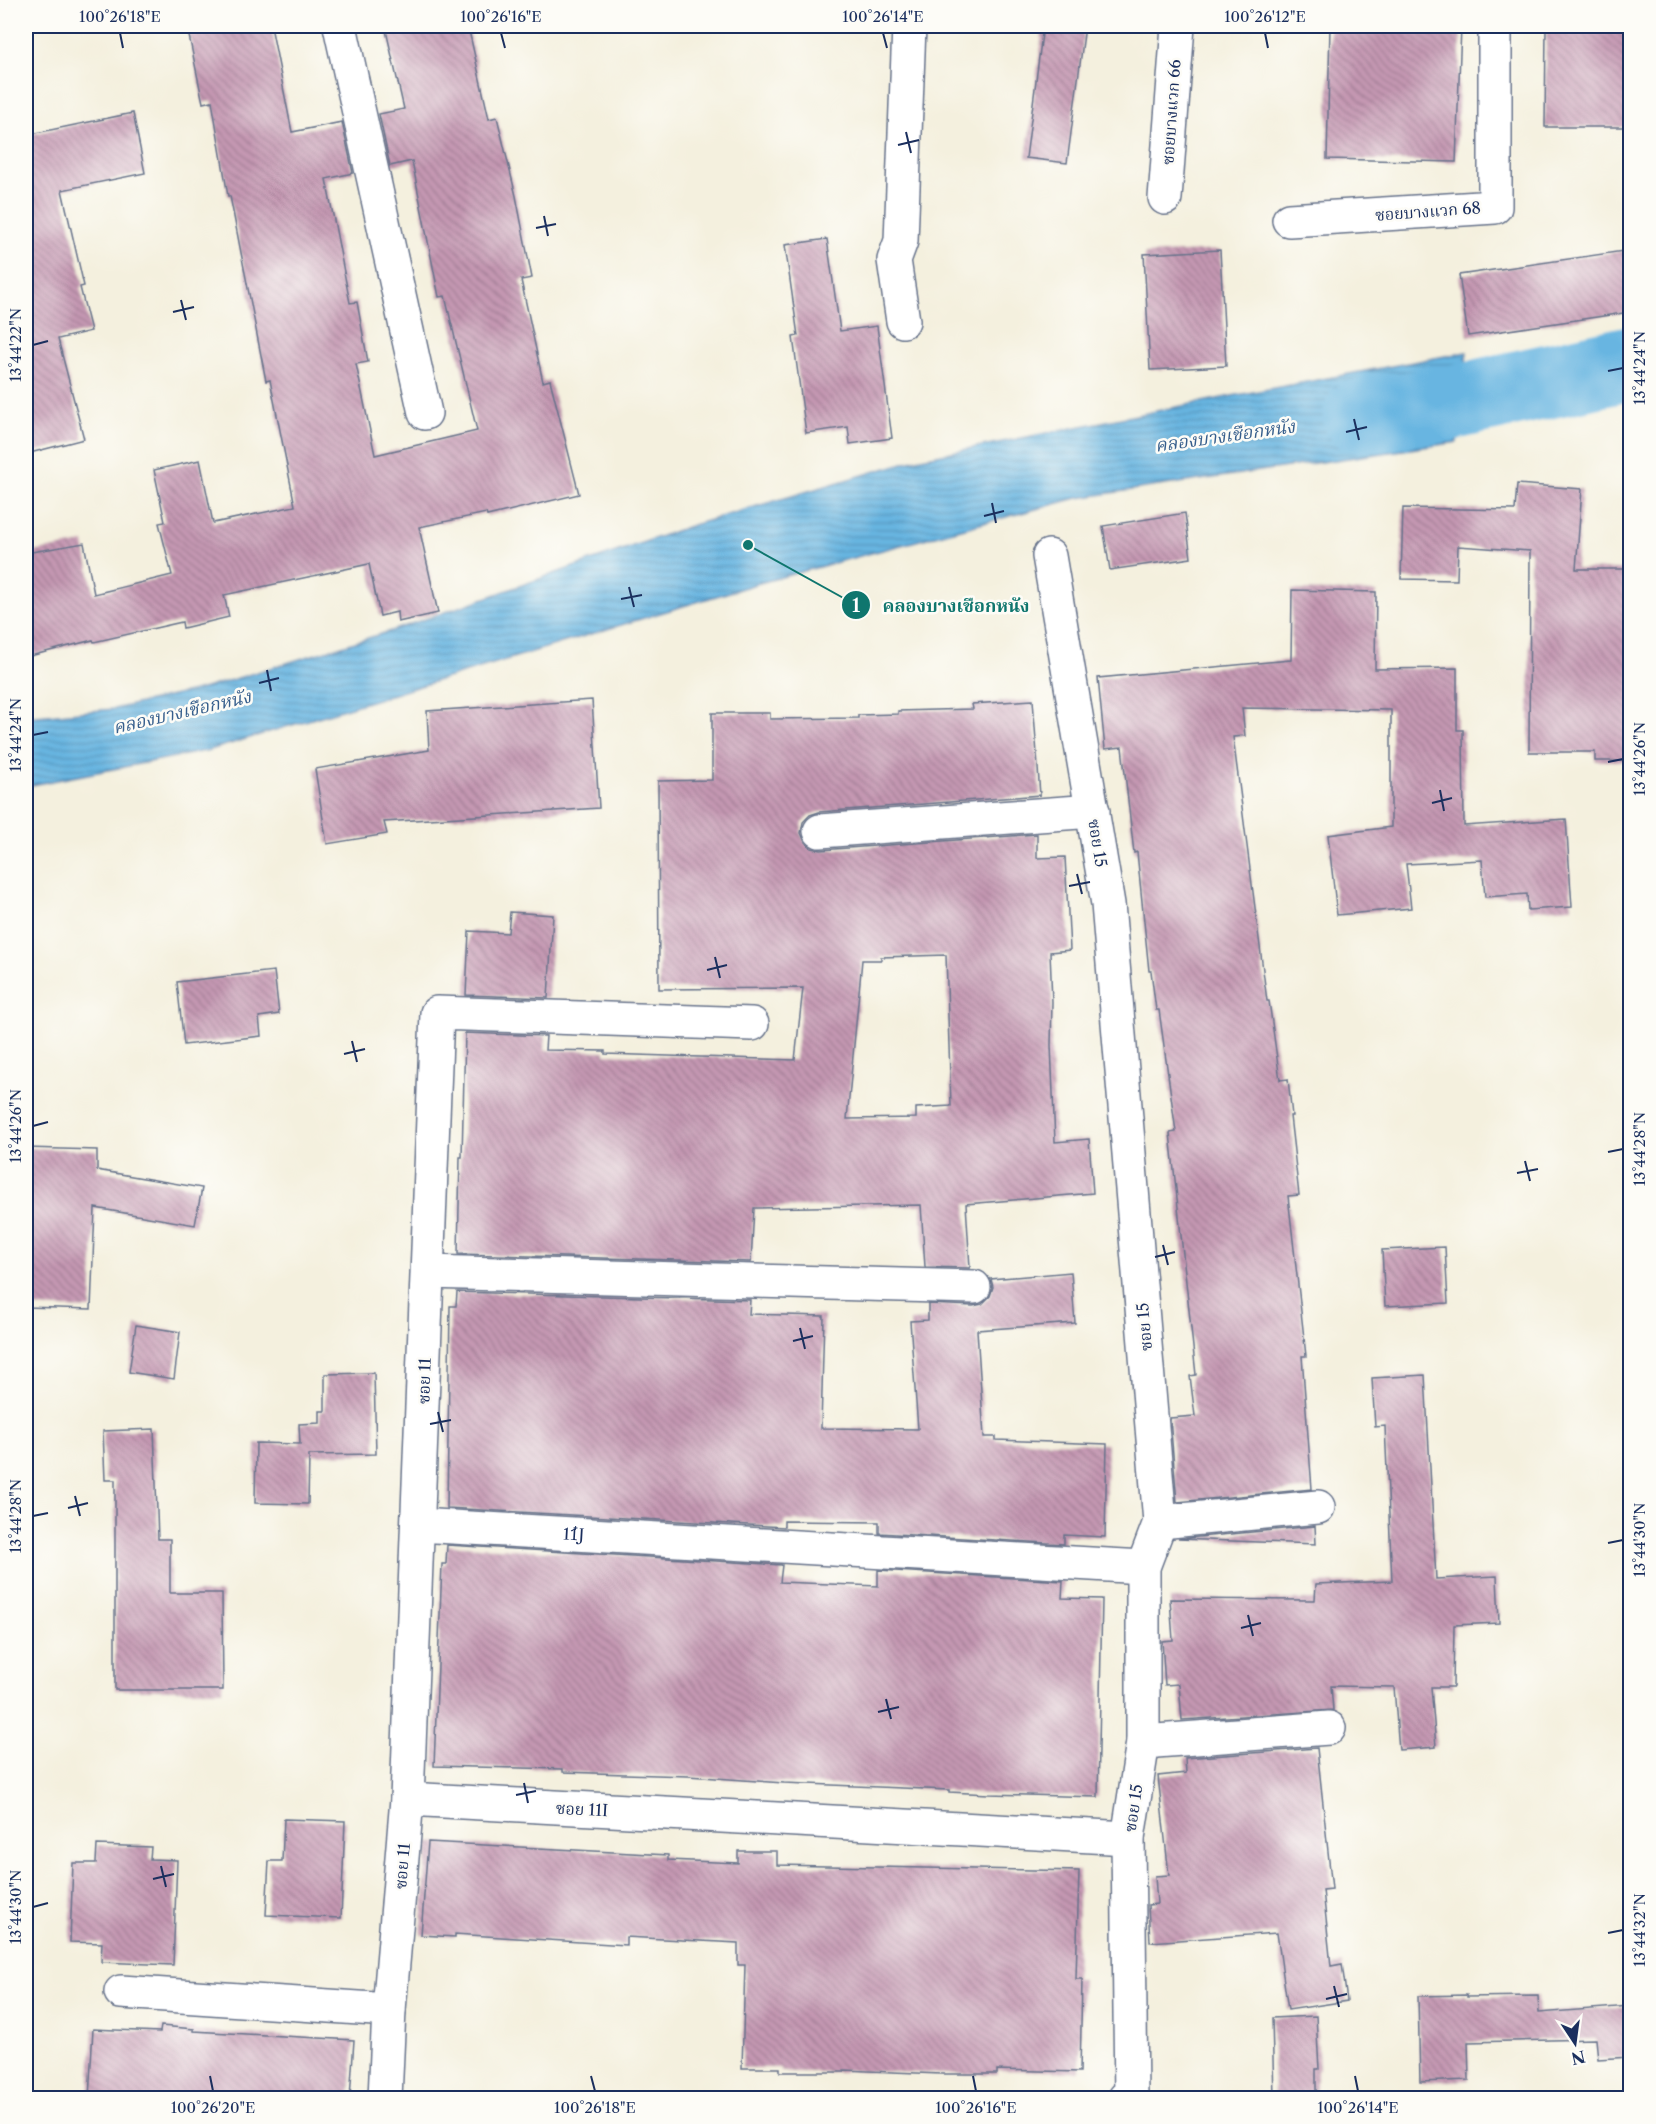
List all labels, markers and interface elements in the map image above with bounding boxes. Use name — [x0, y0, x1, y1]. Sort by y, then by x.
text: 100°26'18"E — [79, 7, 161, 26]
text: 100°26'16"E — [460, 7, 542, 26]
text: 100°26'14"E — [842, 7, 924, 26]
text: 100°26'12"E — [1224, 7, 1306, 26]
street label: ซอยบางแวก 66 — [1157, 58, 1185, 166]
street label: ซอยบางแวก 68 — [1374, 197, 1482, 225]
text: 13°44'22"N — [6, 308, 25, 382]
text: 13°44'24"N — [1630, 331, 1649, 405]
water label: คลองบางเชือกหนัง — [1154, 415, 1297, 457]
callout: คลองบางเชือกหนัง — [841, 587, 1042, 623]
text: 1 — [852, 595, 860, 617]
text: คลองบางเชือกหนัง — [882, 595, 1030, 617]
water label: คลองบางเชือกหนัง — [111, 685, 254, 739]
text: 13°44'24"N — [6, 698, 25, 772]
text: 13°44'26"N — [1630, 722, 1649, 796]
street label: ซอย 15 — [1084, 818, 1112, 868]
text: 13°44'26"N — [6, 1089, 25, 1163]
text: 13°44'28"N — [1630, 1112, 1649, 1186]
street label: ซอย 15 — [1132, 1302, 1156, 1352]
street label: ซอย 11 — [413, 1357, 435, 1404]
text: 13°44'28"N — [6, 1479, 25, 1553]
text: 13°44'30"N — [1630, 1503, 1649, 1577]
street label: 11๋J — [562, 1523, 585, 1545]
street label: ซอย 15 — [1119, 1783, 1147, 1833]
street label: ซอย 11I — [555, 1798, 609, 1820]
street label: ซอย 11 — [390, 1842, 414, 1890]
text: 13°44'30"N — [6, 1870, 25, 1944]
text: 13°44'32"N — [1630, 1893, 1649, 1967]
north arrow — [1545, 2013, 1605, 2073]
text: N — [1569, 2046, 1587, 2069]
text: 100°26'20"E — [171, 2098, 255, 2117]
text: 100°26'18"E — [554, 2098, 636, 2117]
text: 100°26'16"E — [935, 2098, 1017, 2117]
text: 100°26'14"E — [1317, 2098, 1399, 2117]

